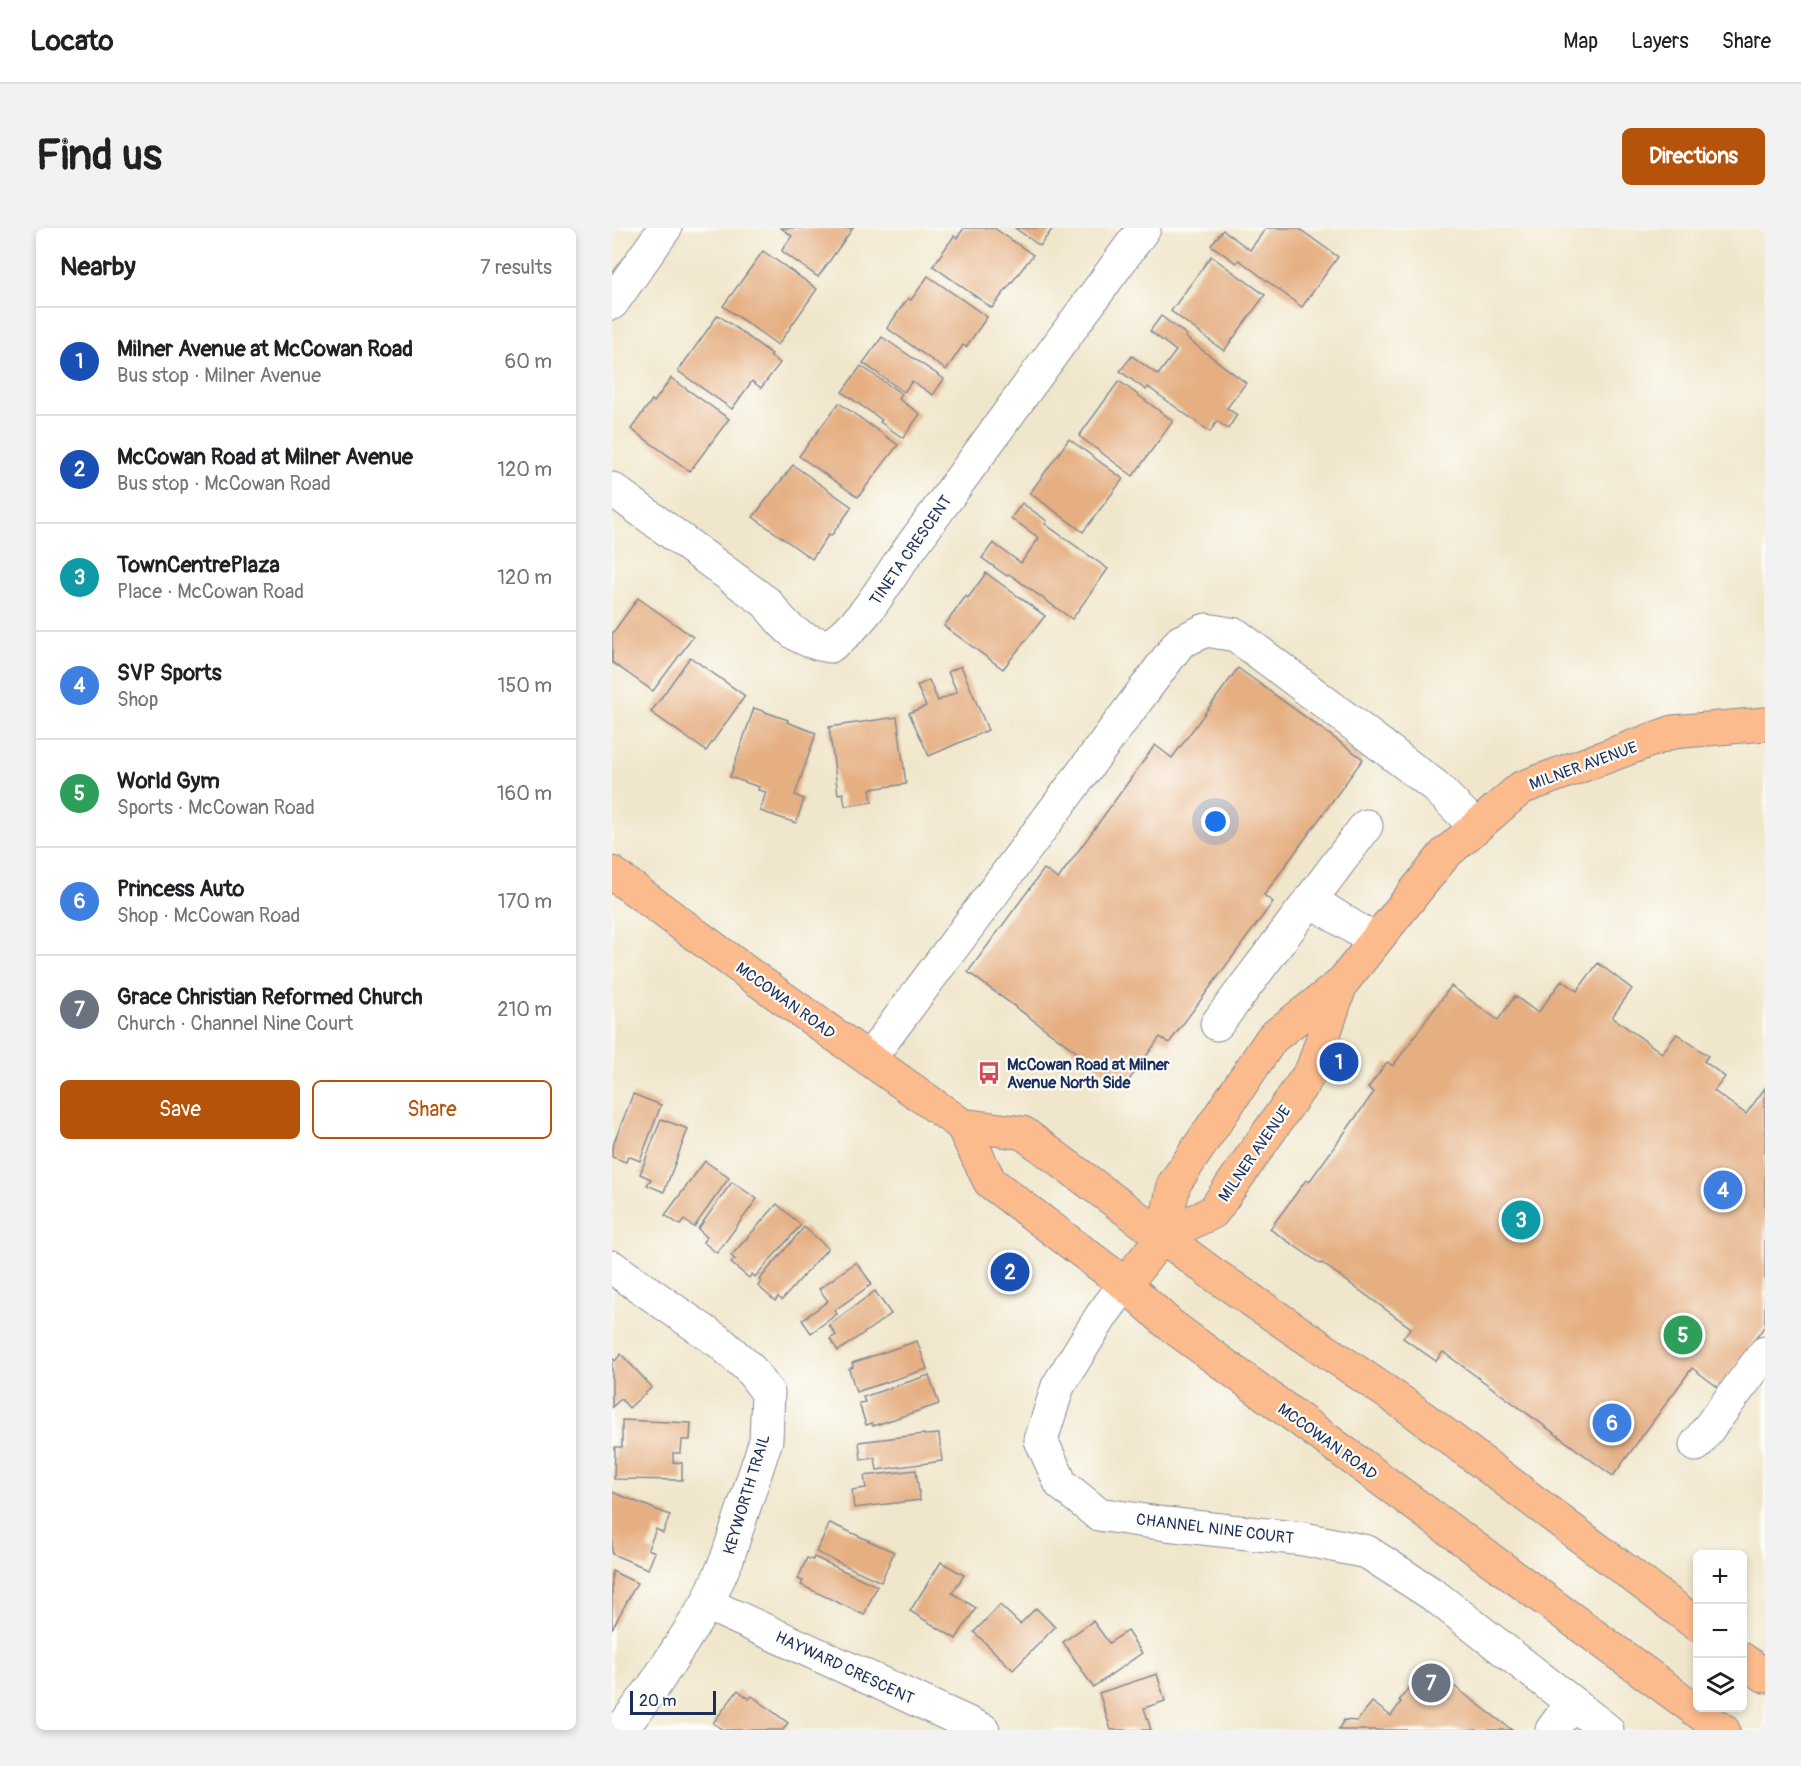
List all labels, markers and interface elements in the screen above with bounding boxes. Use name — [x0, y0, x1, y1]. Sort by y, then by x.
text: Locato — [30, 24, 114, 59]
text: Map — [1563, 28, 1598, 55]
text: Layers — [1631, 28, 1689, 55]
text: Share — [1722, 28, 1771, 55]
button: Directions — [1622, 128, 1765, 185]
text: Find us — [36, 130, 162, 182]
text: Nearby — [60, 251, 136, 283]
text: 7 results — [480, 255, 552, 280]
text: Milner Avenue at McCowan Road — [117, 335, 413, 363]
text: 1 — [76, 349, 83, 374]
text: 60 m — [505, 349, 552, 374]
text: Bus stop · Milner Avenue — [117, 363, 321, 388]
text: McCowan Road at Milner Avenue — [117, 443, 413, 471]
text: 2 — [74, 457, 85, 482]
text: 120 m — [497, 457, 552, 482]
text: Bus stop · McCowan Road — [117, 471, 331, 496]
street label: TINETA CRESCENT — [865, 492, 956, 609]
text: TownCentrePlaza — [117, 551, 280, 579]
text: 3 — [74, 565, 85, 590]
text: 120 m — [497, 565, 552, 590]
text: Place · McCowan Road — [117, 579, 304, 604]
text: SVP Sports — [117, 659, 222, 687]
text: 4 — [74, 673, 85, 698]
text: 150 m — [498, 673, 552, 698]
text: Shop — [117, 687, 158, 712]
street label: MILNER AVENUE — [1527, 737, 1640, 795]
text: World Gym — [117, 767, 220, 795]
text: 5 — [74, 781, 85, 806]
text: 160 m — [497, 781, 552, 806]
text: Sports · McCowan Road — [117, 795, 315, 820]
your location — [1201, 807, 1230, 836]
text: Princess Auto — [117, 875, 244, 903]
text: 6 — [74, 889, 85, 914]
text: 170 m — [498, 889, 552, 914]
text: Shop · McCowan Road — [117, 903, 300, 928]
street label: MCCOWAN ROAD — [732, 958, 839, 1044]
text: Grace Christian Reformed Church — [117, 983, 423, 1011]
text: 7 — [74, 997, 85, 1022]
text: 210 m — [497, 997, 552, 1022]
text: Church · Channel Nine Court — [117, 1011, 353, 1036]
pin: 1 — [1320, 1040, 1358, 1084]
place label: McCowan Road at Milner Avenue North Side — [1007, 1055, 1170, 1093]
bus stop icon: McCowan Road at Milner Avenue North Side — [976, 1060, 1002, 1086]
button: Save — [60, 1080, 300, 1139]
button: Share — [312, 1080, 552, 1139]
street label: MILNER AVENUE — [1214, 1101, 1295, 1206]
pin: 4 — [1704, 1168, 1742, 1212]
pin: 3 — [1502, 1198, 1540, 1242]
pin: 2 — [990, 1250, 1030, 1294]
pin: 5 — [1664, 1312, 1702, 1358]
street label: MCCOWAN ROAD — [1274, 1399, 1381, 1485]
pin: 6 — [1592, 1400, 1632, 1446]
street label: KEYWORTH TRAIL — [719, 1432, 775, 1557]
street label: CHANNEL NINE COURT — [1135, 1509, 1295, 1549]
map controls — [1693, 1550, 1747, 1712]
button: + — [1693, 1550, 1747, 1604]
button: − — [1693, 1604, 1747, 1658]
street label: HAYWARD CRESCENT — [772, 1627, 917, 1709]
button: layers — [1693, 1658, 1747, 1712]
pin: 7 — [1412, 1660, 1450, 1706]
scale bar — [630, 1688, 716, 1716]
text: 20 m — [639, 1691, 677, 1711]

